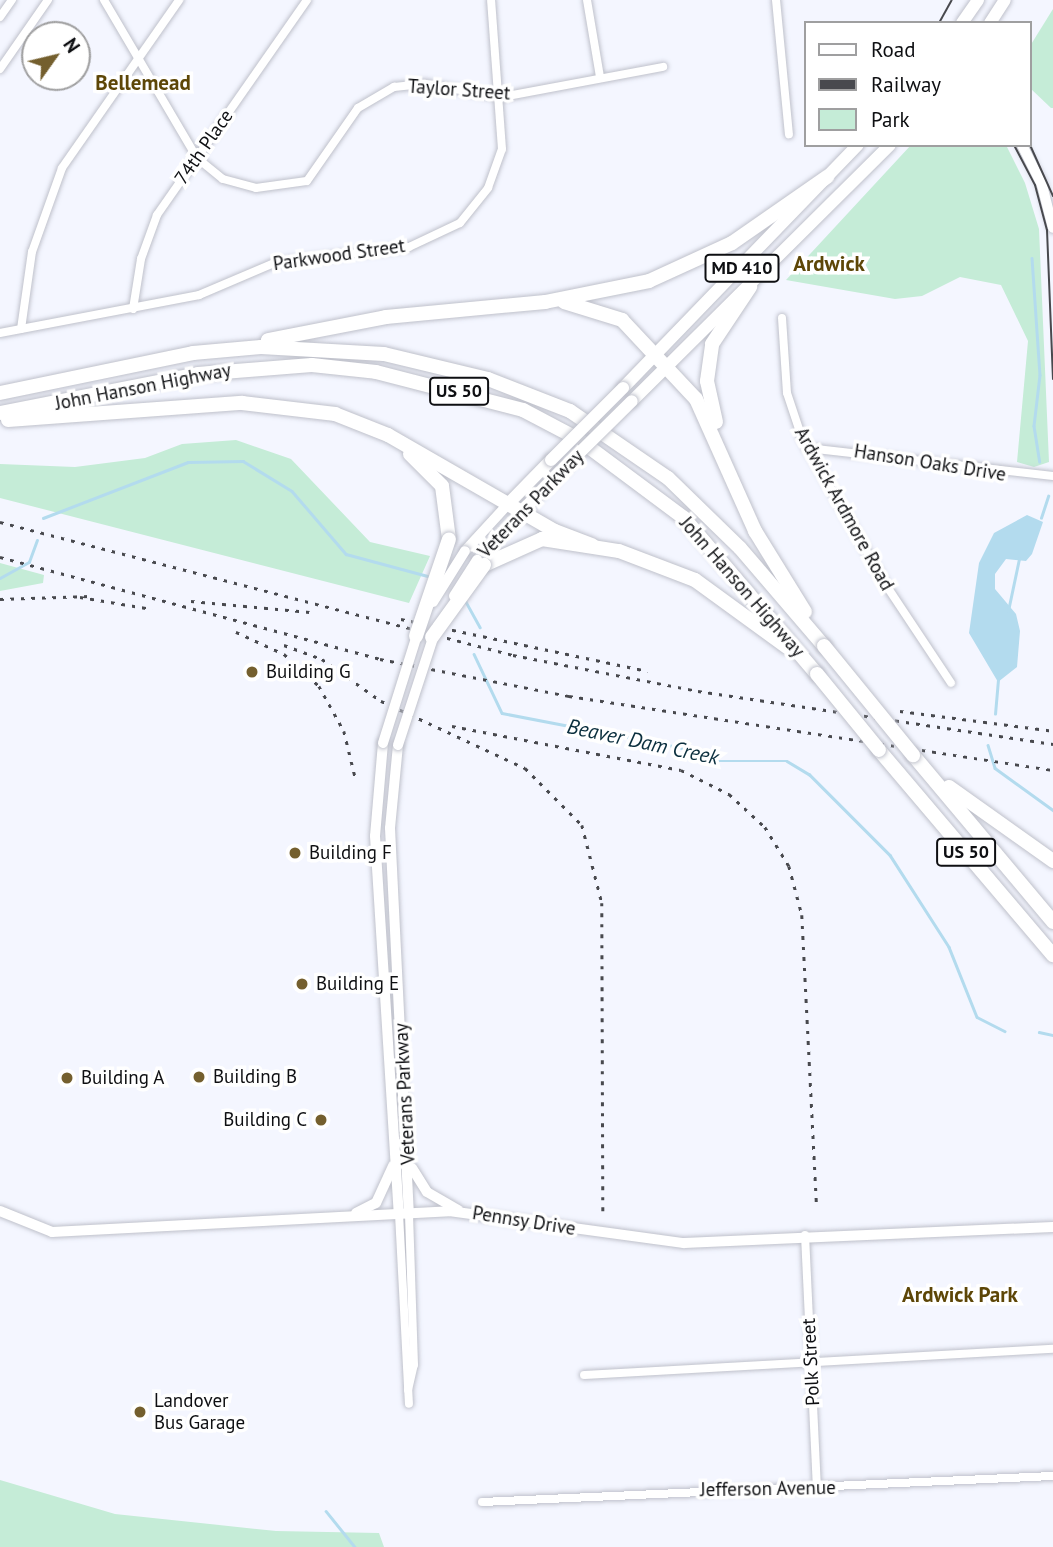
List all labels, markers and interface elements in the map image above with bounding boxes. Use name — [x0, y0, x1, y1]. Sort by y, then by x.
north arrow — [21, 21, 91, 91]
legend — [804, 21, 1032, 147]
text: N — [58, 33, 85, 57]
text: Road — [871, 36, 915, 63]
district label: Bellemead — [95, 70, 191, 96]
text: Railway — [871, 71, 941, 98]
street label: Taylor Street — [407, 75, 511, 105]
street label: 74th Place — [170, 105, 238, 189]
text: Park — [871, 106, 910, 133]
street label: Parkwood Street — [272, 234, 406, 276]
district label: Ardwick — [793, 251, 865, 277]
road number: MD 410 — [704, 254, 780, 282]
street label: John Hanson Highway — [53, 359, 233, 415]
road number: US 50 — [428, 376, 490, 405]
street label: Ardwick Ardmore Road — [789, 423, 899, 595]
street label: Hanson Oaks Drive — [852, 440, 1008, 486]
street label: Veterans Parkway — [474, 445, 588, 563]
street label: John Hanson Highway — [675, 512, 809, 662]
place label: Building G — [266, 661, 351, 683]
marker: Building G — [244, 664, 260, 680]
water label: Beaver Dam Creek — [565, 714, 721, 770]
road number: US 50 — [934, 838, 998, 866]
place label: Building F — [309, 842, 392, 864]
marker: Building F — [287, 845, 303, 861]
place label: Building E — [316, 973, 399, 995]
marker: Building E — [294, 976, 310, 992]
street label: Veterans Parkway — [390, 1023, 420, 1165]
place label: Building B — [213, 1066, 297, 1088]
place label: Building A — [81, 1067, 165, 1089]
marker: Building B — [191, 1069, 207, 1085]
marker: Building A — [59, 1070, 75, 1086]
place label: Building C — [223, 1109, 307, 1131]
marker: Building C — [313, 1112, 329, 1128]
street label: Pennsy Drive — [470, 1202, 578, 1240]
district label: Ardwick Park — [902, 1282, 1018, 1308]
street label: Polk Street — [797, 1317, 825, 1407]
place label: Landover Bus Garage — [154, 1390, 245, 1434]
marker: Landover Bus Garage — [132, 1404, 148, 1420]
street label: Jefferson Avenue — [700, 1476, 836, 1502]

